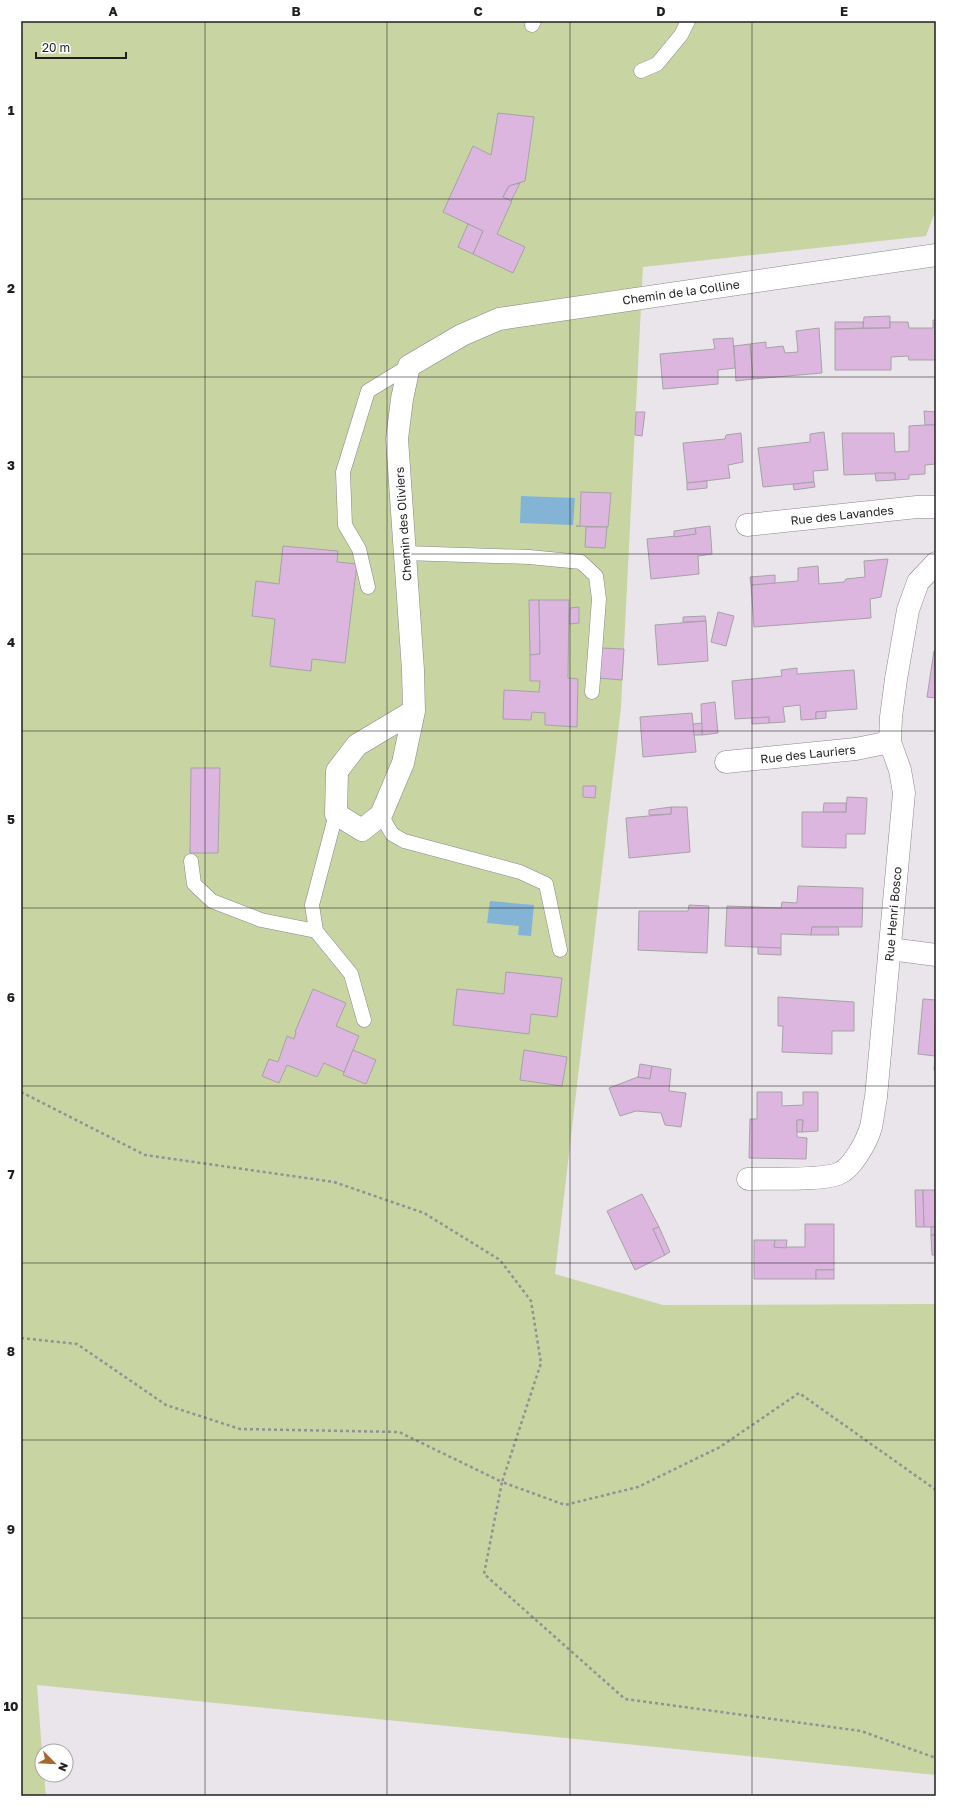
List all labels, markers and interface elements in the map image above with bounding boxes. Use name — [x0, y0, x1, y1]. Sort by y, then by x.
text: A — [108, 3, 118, 19]
text: B — [291, 3, 301, 19]
text: C — [473, 3, 483, 19]
text: D — [656, 3, 666, 19]
text: E — [840, 3, 848, 19]
scale bar — [36, 34, 126, 60]
text: 20 m — [42, 40, 70, 55]
text: 1 — [8, 102, 15, 118]
street label: Chemin de la Colline — [621, 276, 741, 308]
text: 2 — [7, 280, 15, 296]
text: 3 — [7, 457, 15, 473]
street label: Chemin des Oliviers — [392, 466, 414, 582]
street label: Rue des Lavandes — [790, 502, 894, 528]
text: 4 — [7, 634, 15, 650]
street label: Rue des Lauriers — [760, 742, 856, 766]
text: 5 — [7, 811, 15, 827]
street label: Rue Henri Bosco — [881, 866, 905, 962]
text: 6 — [7, 989, 15, 1005]
text: 7 — [7, 1166, 15, 1182]
text: 8 — [7, 1343, 15, 1359]
text: 9 — [7, 1521, 15, 1537]
text: 10 — [3, 1698, 19, 1714]
north arrow — [34, 1743, 74, 1783]
text: N — [56, 1761, 71, 1774]

